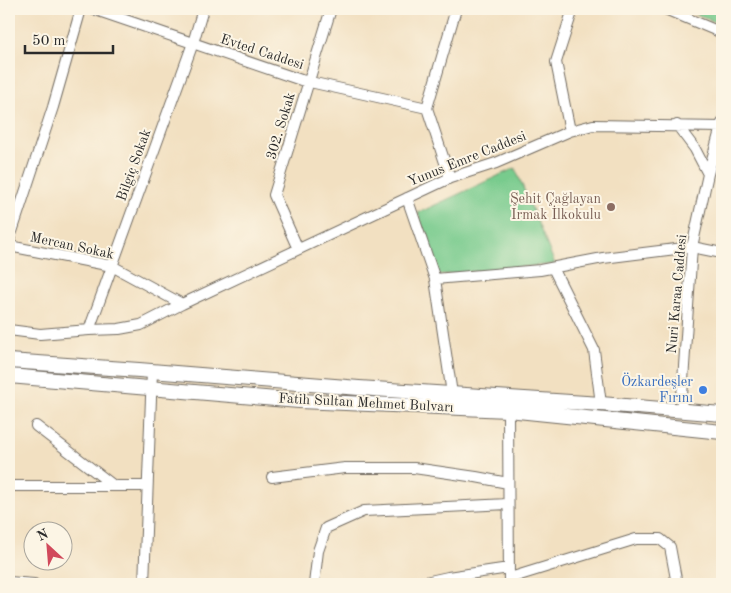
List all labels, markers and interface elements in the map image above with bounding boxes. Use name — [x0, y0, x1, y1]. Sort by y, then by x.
scale bar — [25, 22, 112, 54]
street label: Evted Caddesi — [219, 32, 306, 72]
text: 50 m — [32, 34, 66, 49]
street label: 302. Sokak — [264, 91, 298, 161]
street label: Bilgiç Sokak — [114, 127, 154, 203]
street label: Yunus Emre Caddesi — [406, 129, 528, 189]
place label: Şehit Çağlayan Irmak İlkokulu — [510, 192, 602, 222]
marker: Şehit Çağlayan Irmak İlkokulu — [605, 201, 617, 213]
street label: Mercan Sokak — [29, 230, 115, 262]
street label: Nuri Karaa Caddesi — [665, 233, 689, 354]
place label: Özkardeşler Fırını — [621, 372, 693, 405]
marker: Özkardeşler Fırını — [697, 384, 709, 396]
street label: Fatih Sultan Mehmet Bulvarı — [278, 391, 454, 415]
north arrow — [22, 520, 72, 570]
text: N — [35, 526, 51, 544]

